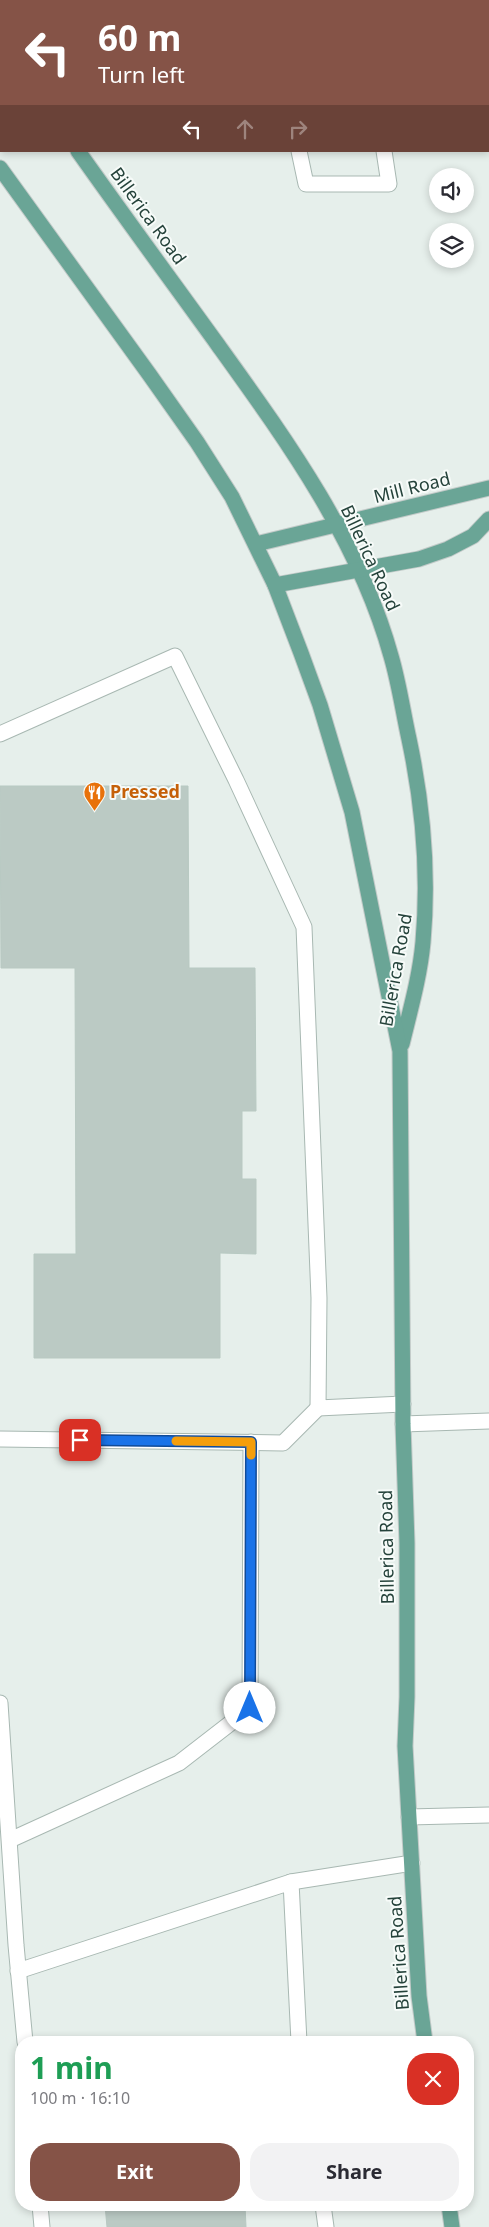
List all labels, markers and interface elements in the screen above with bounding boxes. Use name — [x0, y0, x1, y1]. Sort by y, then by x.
text: 60 m — [98, 14, 181, 61]
icon: left — [15, 20, 80, 85]
text: Turn left — [98, 59, 185, 89]
icon: left — [178, 115, 206, 143]
icon: ahead — [231, 115, 259, 143]
icon: right — [284, 115, 312, 143]
street label: Billerica Road — [105, 162, 192, 269]
map controls — [429, 168, 474, 268]
button: sound — [429, 168, 474, 213]
button: layers — [429, 223, 474, 268]
street label: Mill Road — [371, 466, 453, 508]
street label: Billerica Road — [336, 501, 406, 615]
place label: Pressed — [110, 779, 180, 803]
restaurant icon: Pressed — [82, 780, 106, 811]
street label: Billerica Road — [373, 911, 417, 1028]
pin — [59, 1419, 101, 1461]
icon: arrive — [66, 1426, 94, 1454]
street label: Billerica Road — [373, 1490, 399, 1604]
position arrow — [223, 1681, 275, 1733]
street label: Billerica Road — [382, 1895, 414, 2011]
text: 1 min — [30, 2047, 113, 2088]
button: close — [407, 2053, 459, 2105]
text: 100 m · 16:10 — [30, 2087, 130, 2109]
button: Exit — [30, 2143, 240, 2201]
button: Share — [250, 2143, 459, 2201]

